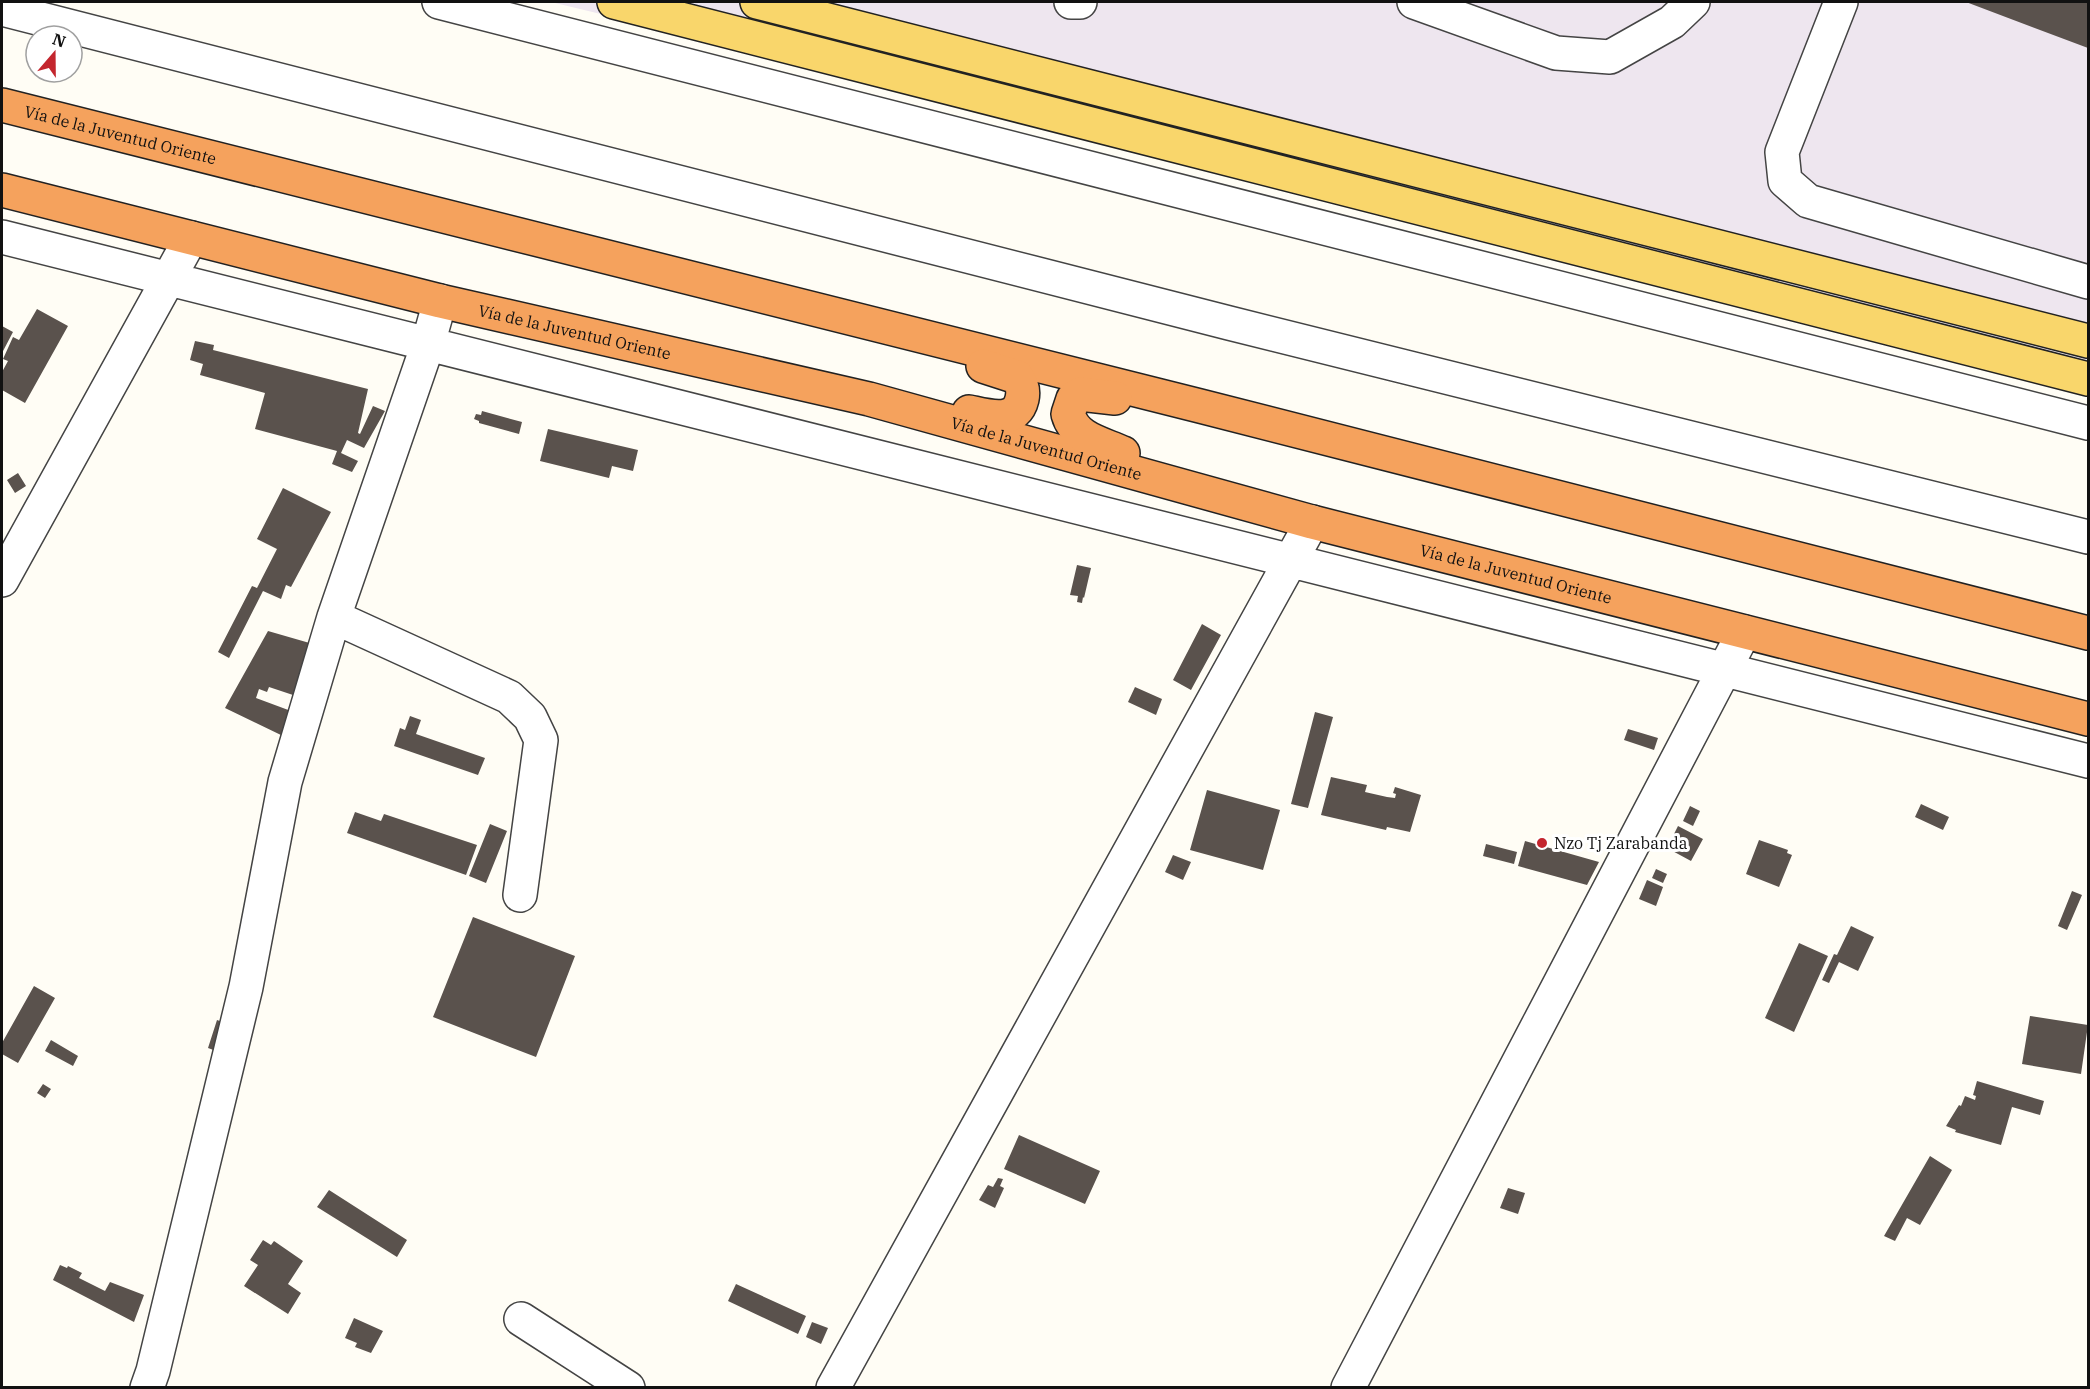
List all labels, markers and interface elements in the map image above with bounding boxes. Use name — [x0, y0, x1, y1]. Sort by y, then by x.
north arrow — [24, 24, 84, 84]
text: N — [50, 28, 68, 51]
street label: Vía de la Juventud Oriente — [22, 101, 218, 168]
street label: Vía de la Juventud Oriente — [476, 300, 673, 363]
street label: Vía de la Juventud Oriente — [949, 412, 1144, 484]
street label: Vía de la Juventud Oriente — [1418, 540, 1614, 608]
place label: Nzo Tj Zarabanda — [1554, 833, 1688, 853]
marker: Nzo Tj Zarabanda — [1535, 836, 1549, 850]

